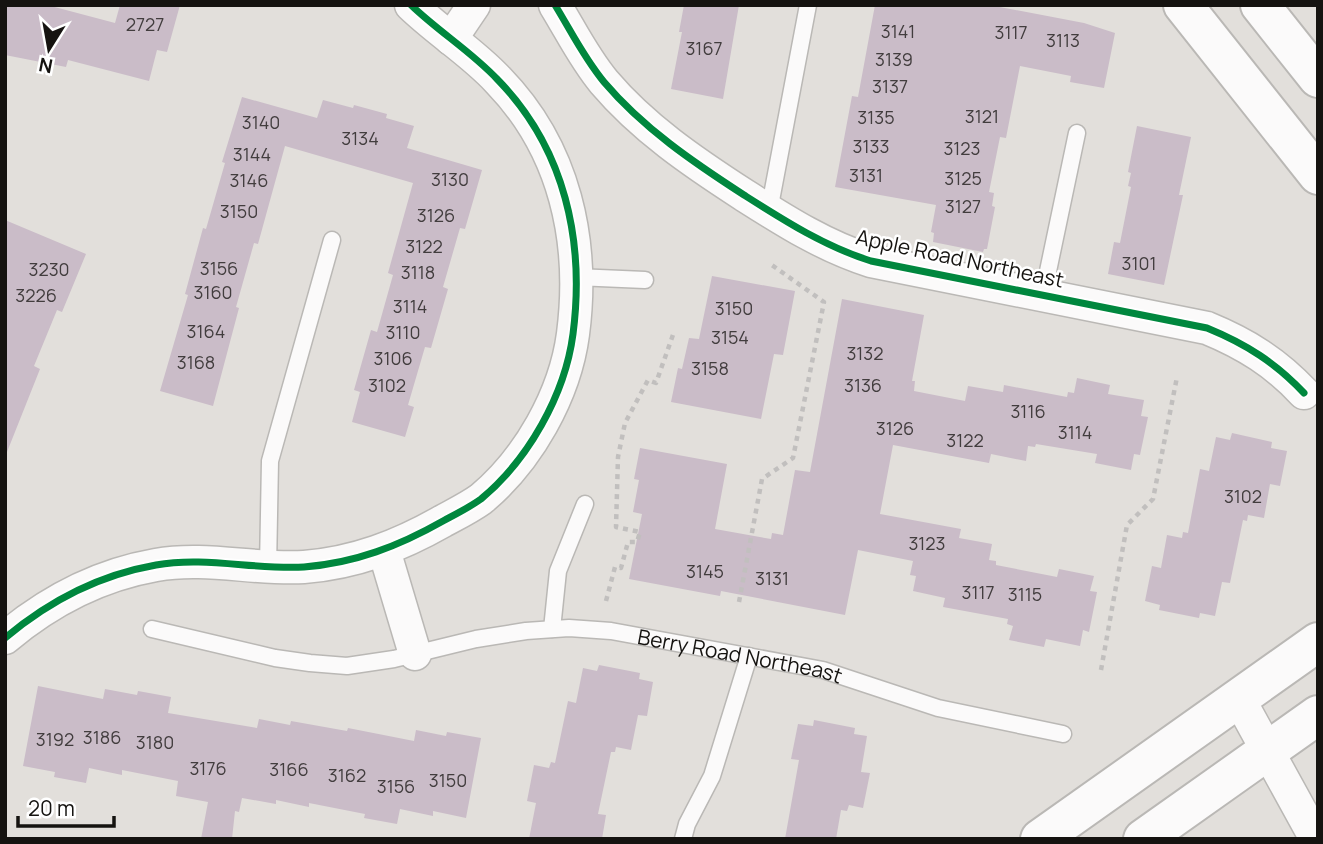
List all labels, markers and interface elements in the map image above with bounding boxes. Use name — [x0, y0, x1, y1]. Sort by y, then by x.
house number: 2727 — [126, 12, 164, 36]
north arrow — [14, 14, 84, 84]
house number: 3141 — [881, 19, 915, 43]
house number: 3117 — [994, 20, 1028, 44]
house number: 3113 — [1046, 28, 1080, 52]
house number: 3167 — [685, 36, 723, 60]
house number: 3139 — [875, 47, 913, 71]
text: N — [37, 52, 55, 80]
house number: 3137 — [872, 74, 908, 98]
house number: 3121 — [965, 104, 999, 128]
house number: 3135 — [857, 105, 895, 129]
house number: 3140 — [242, 110, 280, 134]
house number: 3134 — [341, 126, 379, 150]
house number: 3133 — [853, 134, 889, 158]
house number: 3123 — [943, 136, 981, 160]
house number: 3144 — [233, 142, 271, 166]
house number: 3131 — [849, 163, 883, 187]
house number: 3125 — [944, 166, 982, 190]
house number: 3130 — [431, 167, 469, 191]
house number: 3146 — [230, 168, 268, 192]
house number: 3127 — [945, 194, 981, 218]
house number: 3150 — [220, 199, 258, 223]
house number: 3126 — [417, 203, 455, 227]
street label: Apple Road Northeast — [853, 222, 1067, 294]
house number: 3122 — [405, 234, 443, 258]
house number: 3101 — [1122, 251, 1156, 275]
house number: 3156 — [200, 256, 238, 280]
house number: 3230 — [28, 257, 70, 281]
house number: 3118 — [401, 260, 435, 284]
house number: 3160 — [193, 280, 233, 304]
house number: 3226 — [15, 283, 57, 307]
house number: 3114 — [393, 294, 427, 318]
house number: 3150 — [715, 296, 753, 320]
house number: 3164 — [187, 319, 225, 343]
house number: 3110 — [386, 320, 420, 344]
house number: 3154 — [711, 325, 749, 349]
house number: 3132 — [846, 341, 884, 365]
house number: 3106 — [373, 346, 413, 370]
house number: 3168 — [177, 350, 215, 374]
house number: 3158 — [691, 356, 729, 380]
house number: 3102 — [368, 373, 406, 397]
house number: 3136 — [844, 373, 882, 397]
house number: 3116 — [1010, 399, 1046, 423]
house number: 3126 — [876, 416, 914, 440]
house number: 3114 — [1058, 420, 1092, 444]
house number: 3122 — [946, 428, 984, 452]
house number: 3102 — [1224, 484, 1262, 508]
house number: 3123 — [908, 531, 946, 555]
house number: 3145 — [686, 559, 724, 583]
house number: 3131 — [755, 566, 789, 590]
house number: 3117 — [961, 580, 995, 604]
house number: 3115 — [1008, 582, 1042, 606]
street label: Berry Road Northeast — [635, 622, 846, 690]
house number: 3186 — [83, 725, 121, 749]
house number: 3192 — [36, 727, 74, 751]
house number: 3180 — [136, 730, 174, 754]
house number: 3176 — [189, 756, 227, 780]
house number: 3166 — [269, 757, 309, 781]
house number: 3162 — [328, 763, 366, 787]
house number: 3150 — [429, 768, 467, 792]
house number: 3156 — [377, 774, 415, 798]
scale bar — [18, 784, 114, 828]
text: 20 m — [28, 794, 75, 822]

